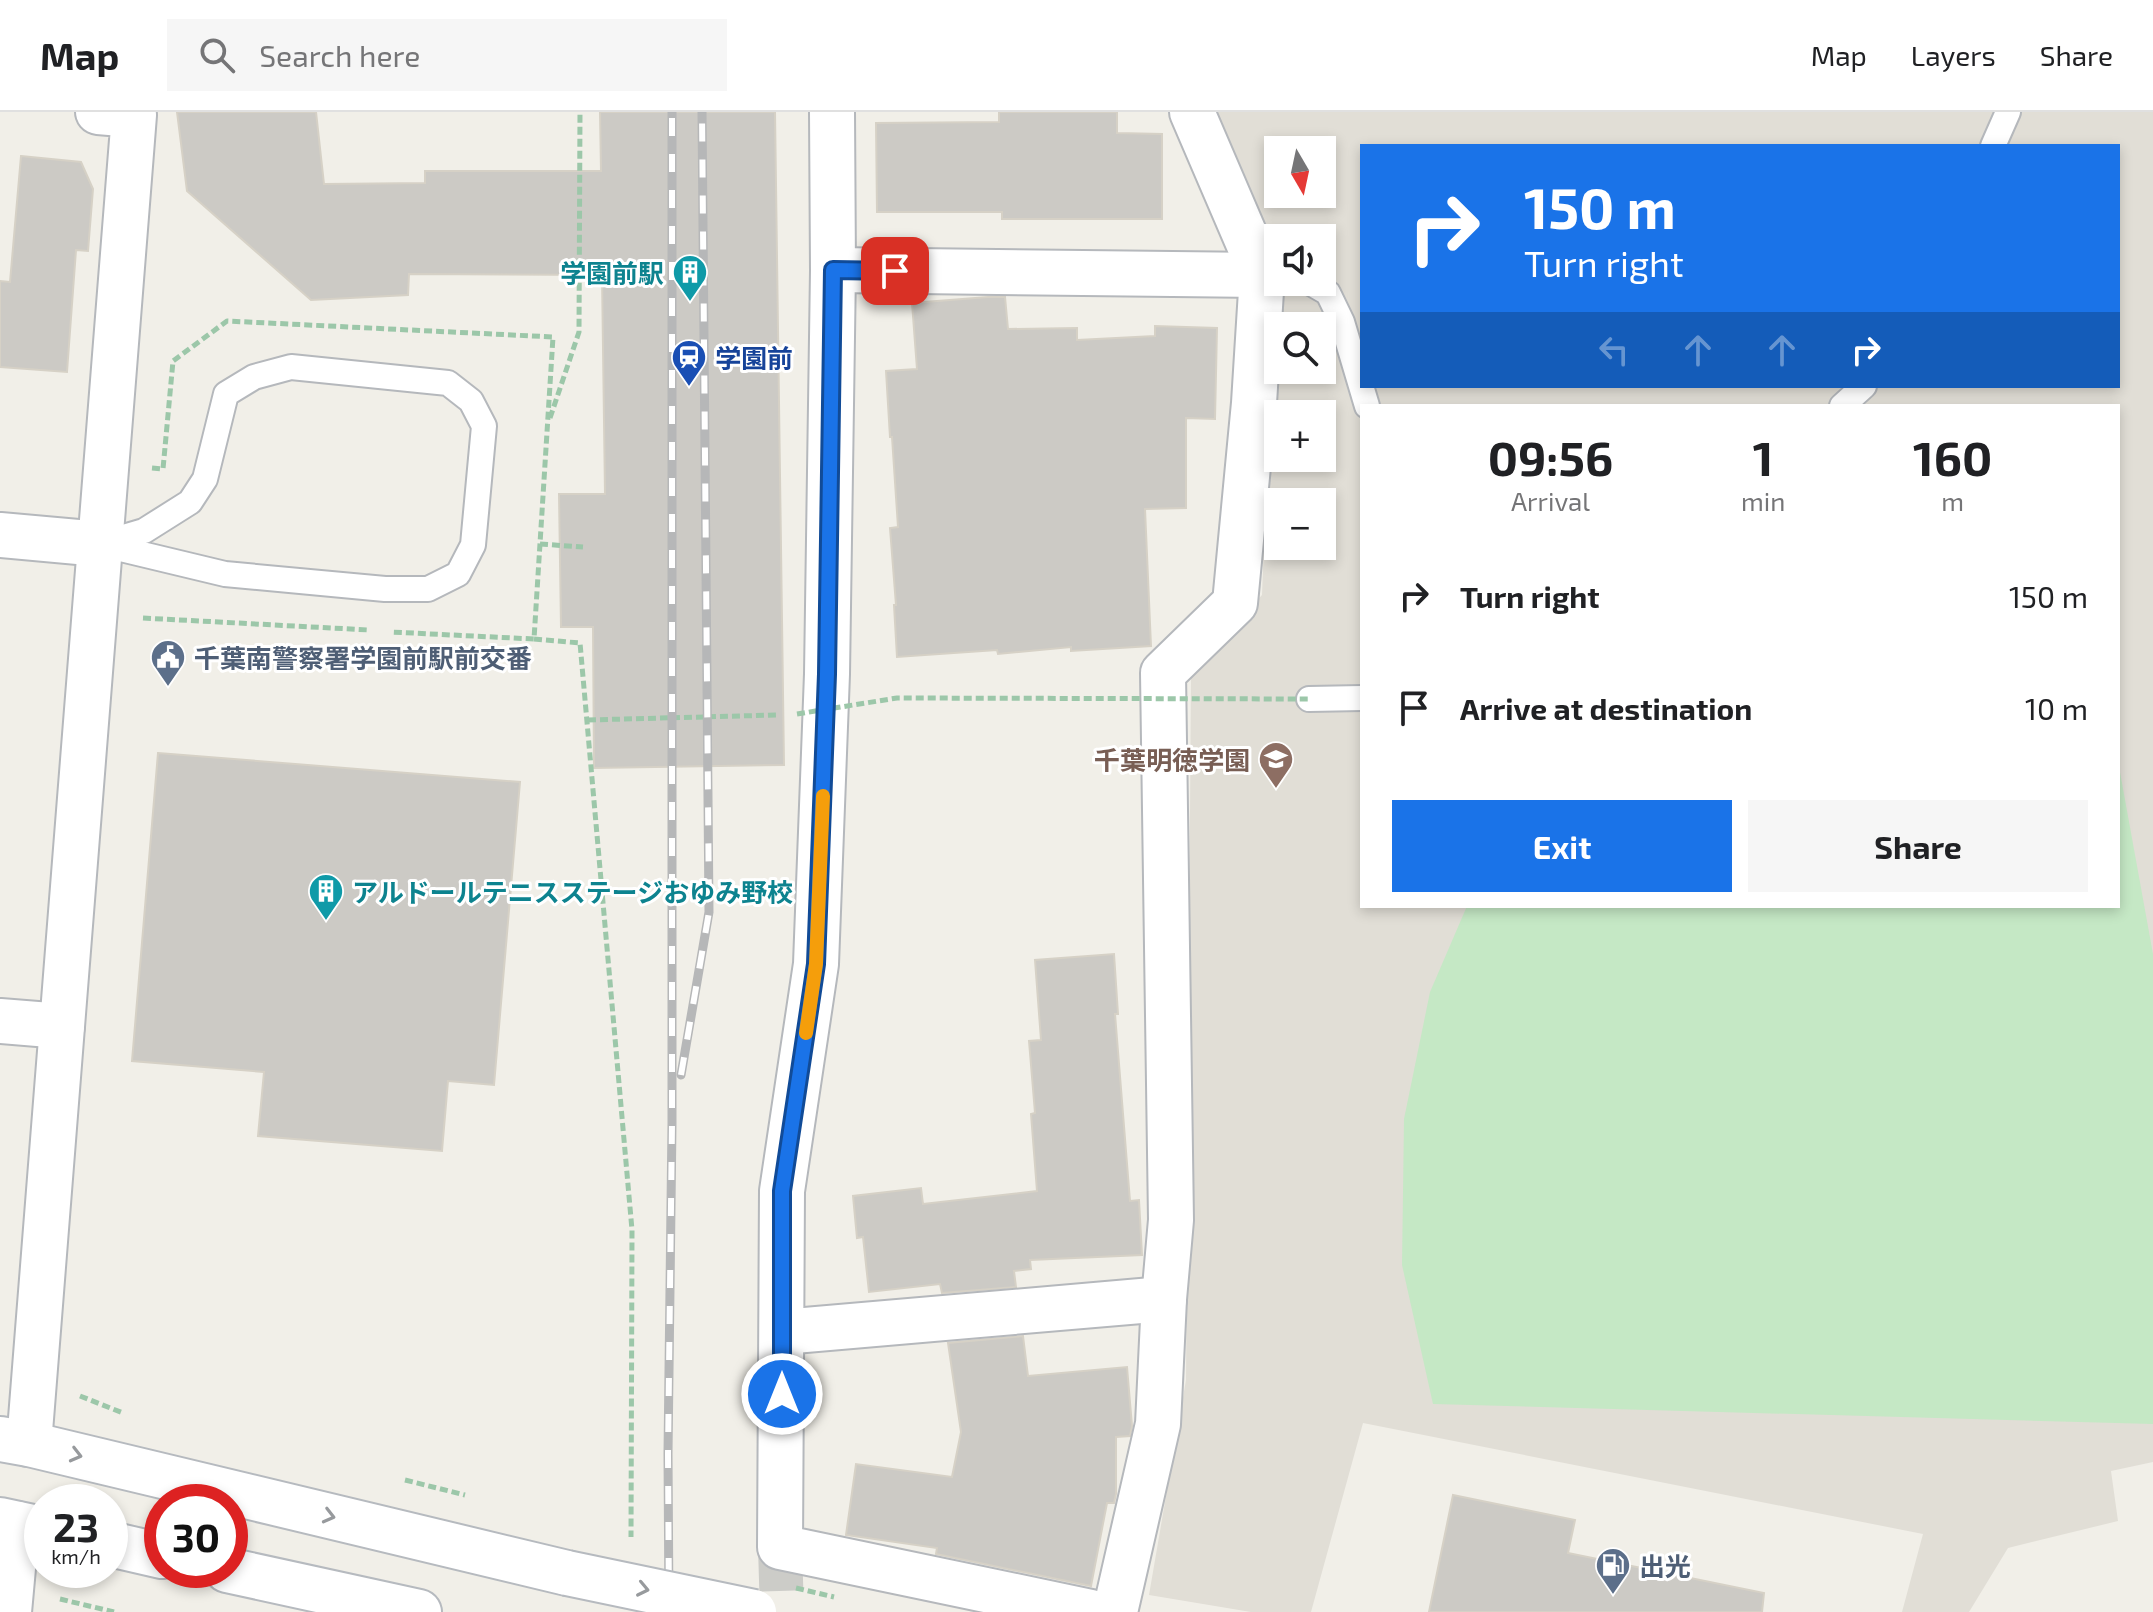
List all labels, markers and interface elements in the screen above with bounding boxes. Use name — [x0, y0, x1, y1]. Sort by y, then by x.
search box — [167, 19, 727, 91]
text: Map — [40, 32, 119, 78]
icon: search — [195, 33, 239, 77]
text: Search here — [259, 37, 420, 73]
text: Map — [1811, 38, 1867, 72]
text: Layers — [1911, 38, 1996, 72]
text: Share — [2040, 38, 2113, 72]
north arrow — [1264, 136, 1336, 208]
map controls — [1264, 136, 1336, 560]
text: 150 m — [1524, 173, 1676, 240]
icon: right — [1392, 176, 1496, 280]
button: sound — [1264, 224, 1336, 296]
pin — [861, 237, 929, 305]
text: Turn right — [1524, 241, 1684, 284]
icon: arrive — [873, 249, 917, 293]
building icon: 学園前駅 — [671, 253, 709, 303]
place label: 学園前駅 — [560, 257, 664, 288]
button: search — [1264, 312, 1336, 384]
icon: left — [1592, 328, 1636, 372]
icon: ahead — [1676, 328, 1720, 372]
icon: ahead — [1760, 328, 1804, 372]
icon: right — [1844, 328, 1888, 372]
station icon: 学園前 — [670, 338, 708, 388]
place label: 学園前 — [715, 342, 793, 373]
button: + — [1264, 400, 1336, 472]
text: 09:56 — [1488, 428, 1613, 486]
text: 1 — [1753, 428, 1774, 486]
text: 160 — [1913, 428, 1992, 486]
text: Arrival — [1511, 485, 1590, 516]
text: min — [1741, 485, 1785, 516]
text: m — [1941, 485, 1964, 516]
button: − — [1264, 488, 1336, 560]
icon: right — [1392, 574, 1436, 618]
text: Turn right — [1460, 578, 1600, 614]
text: 150 m — [2009, 578, 2088, 614]
public building icon: 千葉南警察署学園前駅前交番 — [149, 638, 187, 688]
place label: 千葉南警察署学園前駅前交番 — [194, 642, 532, 673]
icon: arrive — [1392, 686, 1436, 730]
text: Arrive at destination — [1460, 690, 1752, 726]
text: 10 m — [2025, 690, 2088, 726]
school or university icon: 千葉明徳学園 — [1257, 740, 1295, 790]
place label: 千葉明徳学園 — [1094, 744, 1250, 775]
button: Exit — [1392, 800, 1732, 892]
button: Share — [1748, 800, 2088, 892]
building icon: アルドールテニスステージおゆみ野校 — [307, 872, 345, 922]
place label: アルドールテニスステージおゆみ野校 — [352, 876, 793, 907]
position arrow — [740, 1352, 824, 1436]
one-way arrow — [69, 1446, 83, 1463]
speed limit sign: 30 — [144, 1484, 248, 1588]
text: 23 — [53, 1502, 99, 1550]
one-way arrow — [322, 1507, 335, 1524]
text: km/h — [51, 1544, 101, 1568]
fuel station icon: 出光 — [1594, 1546, 1632, 1596]
place label: 出光 — [1639, 1550, 1691, 1581]
one-way arrow — [636, 1580, 650, 1597]

